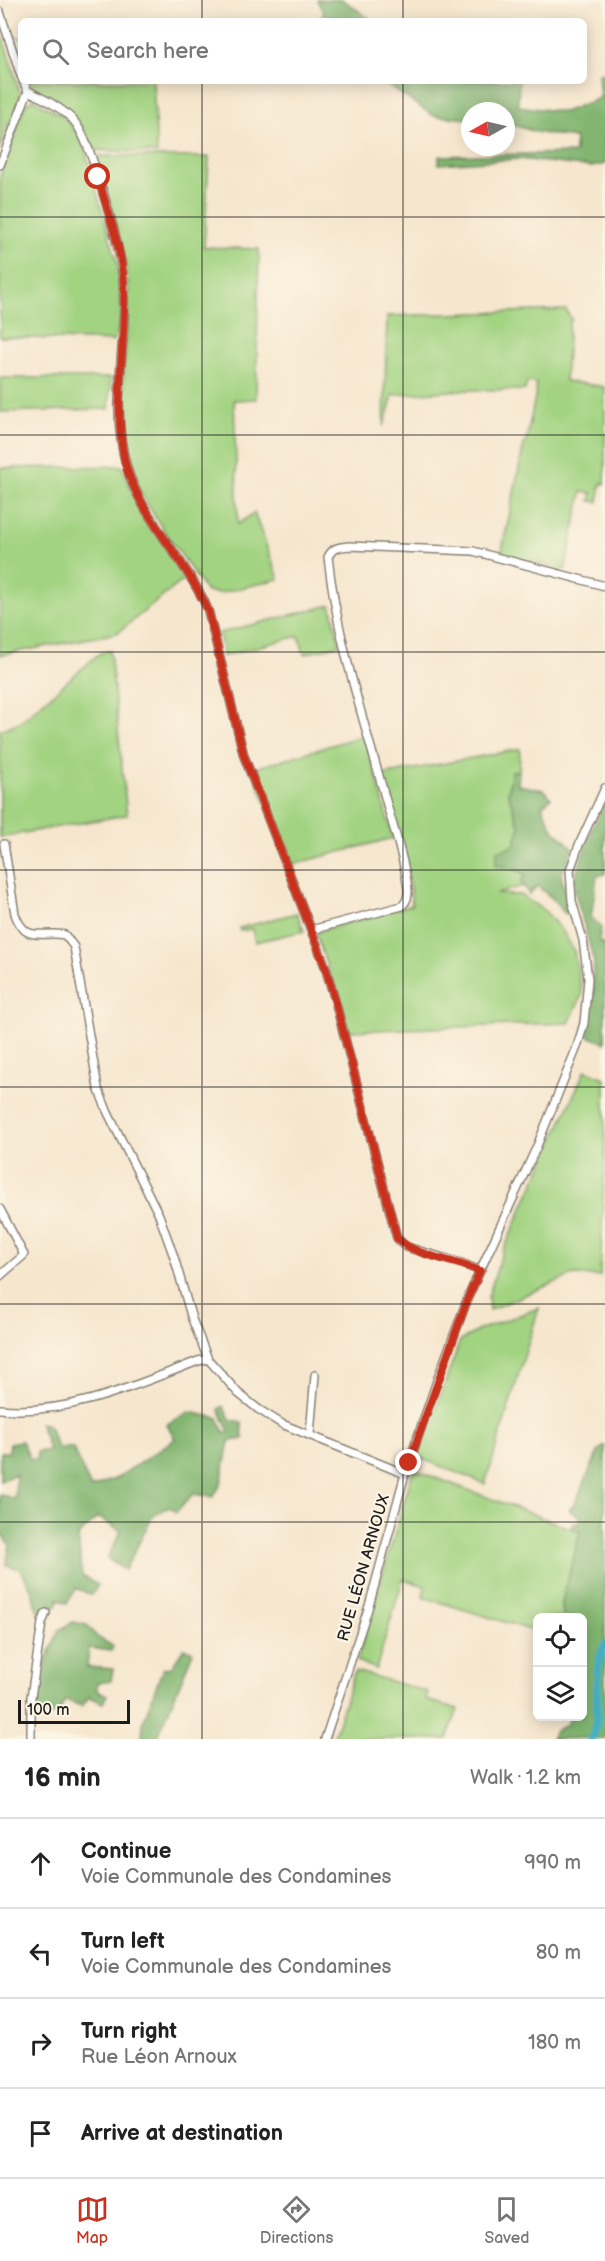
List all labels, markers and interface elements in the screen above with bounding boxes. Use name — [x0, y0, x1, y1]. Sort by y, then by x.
search box — [18, 18, 587, 84]
icon: search — [39, 35, 72, 68]
text: Search here — [87, 38, 209, 65]
north arrow — [461, 102, 515, 156]
route start — [84, 163, 110, 189]
route end — [395, 1449, 421, 1475]
street label: RUE LÉON ARNOUX — [332, 1491, 394, 1644]
map controls — [533, 1613, 587, 1721]
button: locate — [533, 1613, 587, 1667]
button: layers — [533, 1667, 587, 1721]
scale bar — [18, 1697, 130, 1724]
text: 100 m — [27, 1701, 70, 1720]
text: 16 min — [24, 1763, 101, 1794]
text: Walk · 1.2 km — [470, 1766, 581, 1790]
text: Continue — [81, 1838, 171, 1865]
icon: ahead — [24, 1847, 57, 1880]
text: 990 m — [524, 1851, 581, 1875]
text: Voie Communale des Condamines — [81, 1865, 392, 1889]
text: Turn left — [81, 1928, 165, 1955]
icon: left — [24, 1937, 57, 1970]
text: 80 m — [536, 1941, 581, 1965]
text: Voie Communale des Condamines — [81, 1955, 392, 1979]
text: Turn right — [81, 2018, 177, 2045]
icon: right — [24, 2027, 57, 2060]
text: 180 m — [528, 2031, 581, 2055]
text: Rue Léon Arnoux — [81, 2045, 237, 2069]
icon: arrive — [24, 2117, 57, 2150]
text: Arrive at destination — [81, 2120, 283, 2147]
tab: Map — [76, 2193, 109, 2248]
tab: Directions — [260, 2193, 333, 2248]
tab: Saved — [484, 2193, 529, 2248]

